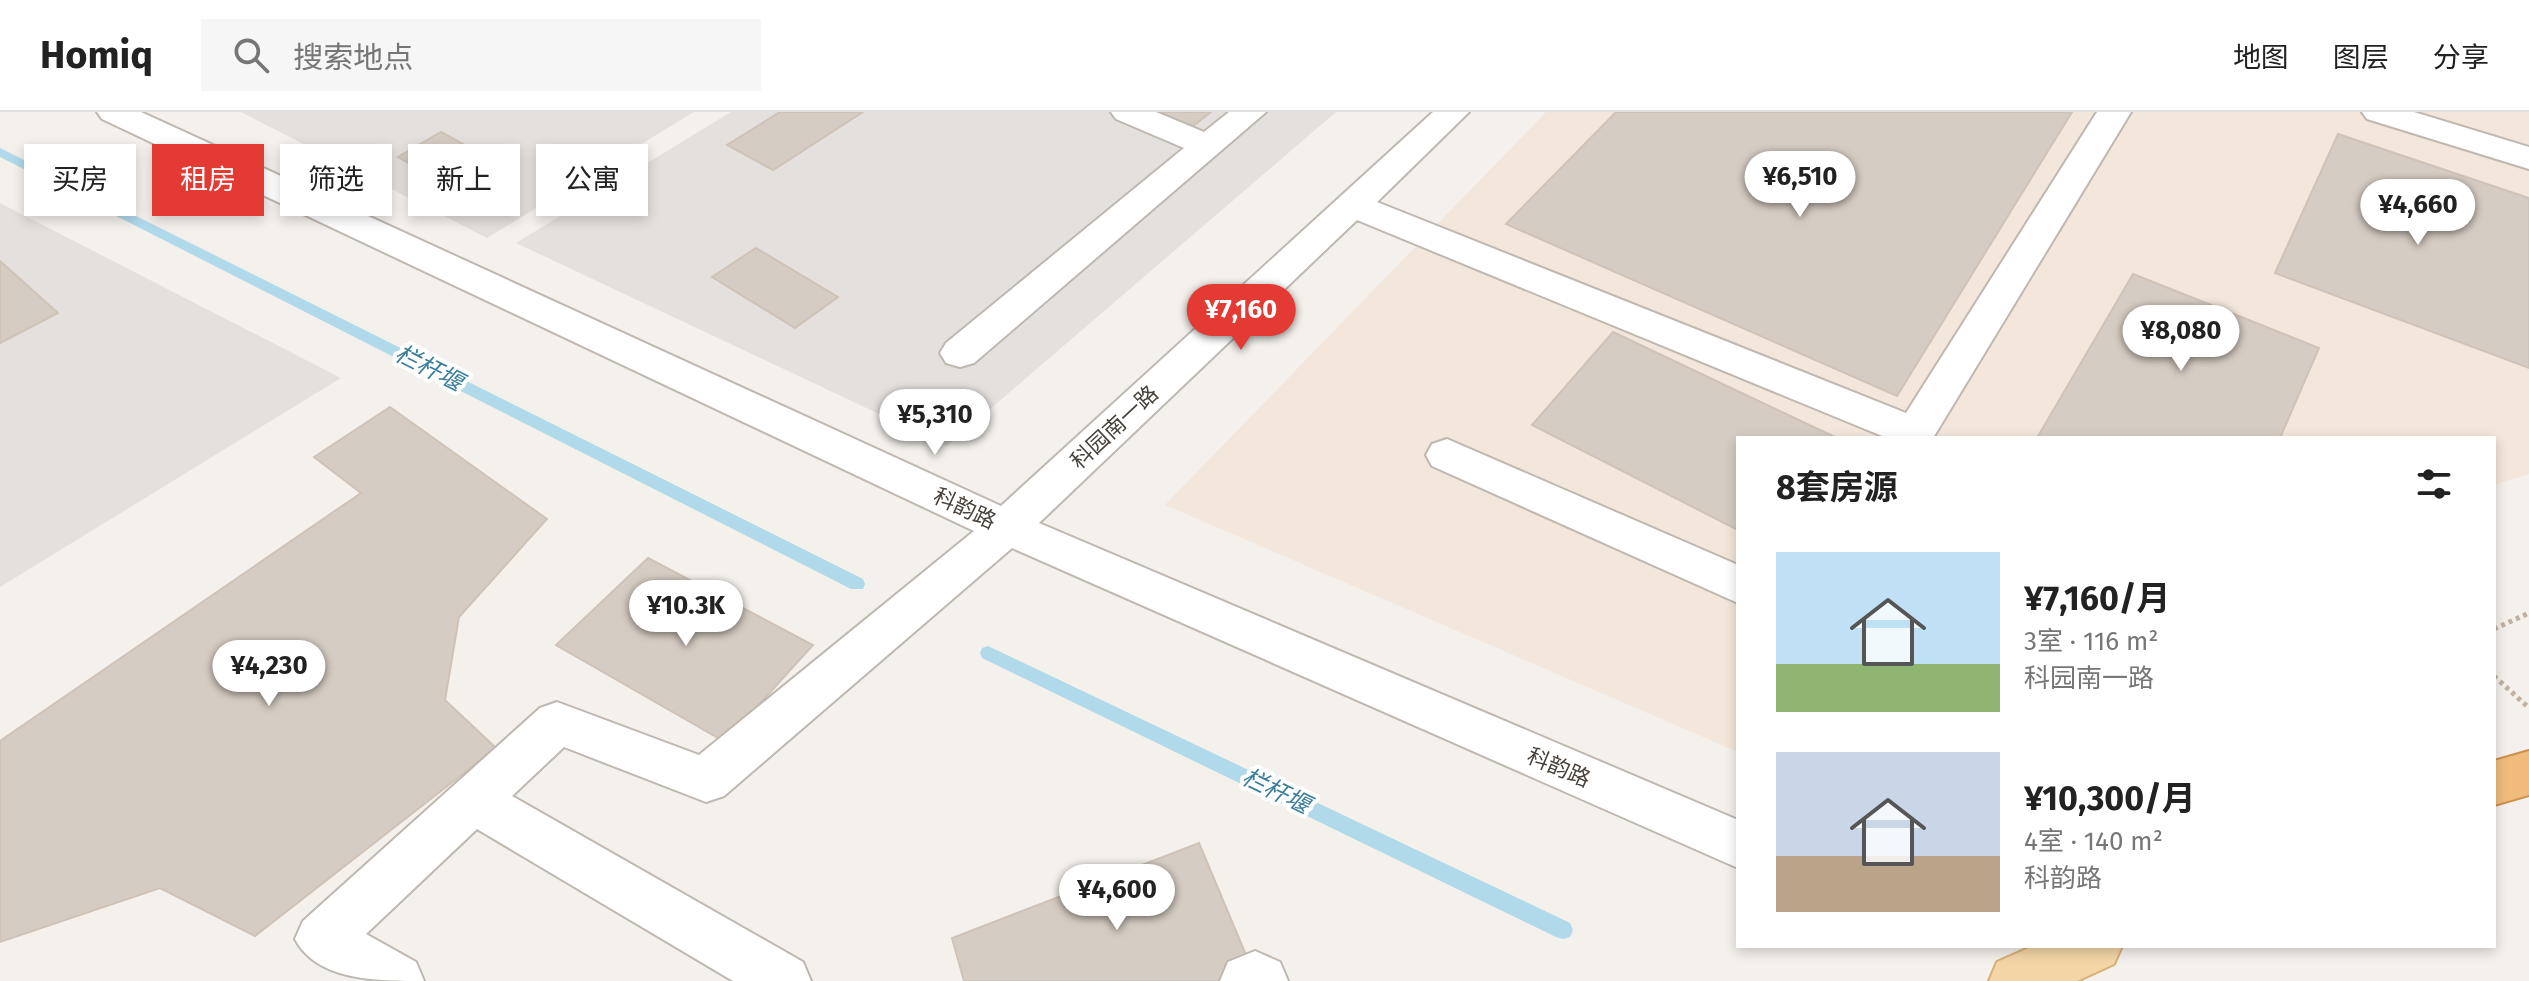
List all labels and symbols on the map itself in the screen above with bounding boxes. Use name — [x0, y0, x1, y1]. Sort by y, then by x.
pin: ¥6,510 — [1735, 151, 1865, 219]
pin: ¥4,660 — [2353, 179, 2483, 247]
pin: ¥7,160 — [1176, 284, 1306, 352]
pin: ¥8,080 — [2116, 305, 2246, 373]
water label: 栏杆堰 — [391, 339, 471, 399]
street label: 科园南一路 — [1065, 380, 1164, 475]
pin: ¥5,310 — [870, 389, 1000, 457]
street label: 科韵路 — [929, 482, 1000, 535]
pin: ¥10.3K — [621, 580, 751, 648]
pin: ¥4,230 — [204, 640, 334, 708]
street label: 科韵路 — [1523, 742, 1594, 793]
water label: 栏杆堰 — [1238, 763, 1318, 821]
pin: ¥4,600 — [1052, 864, 1182, 932]

